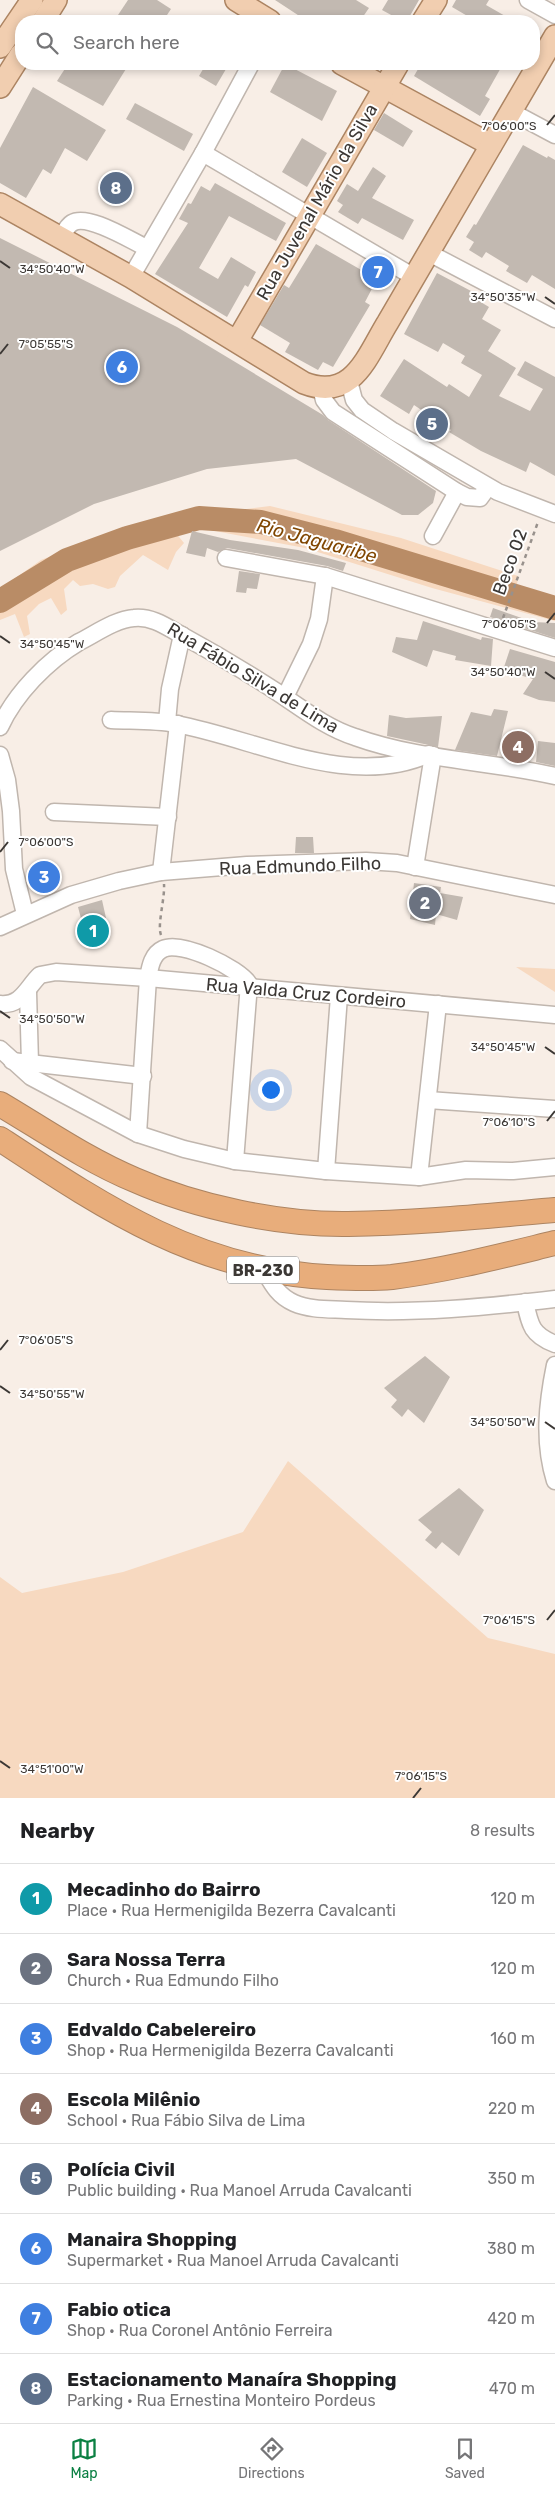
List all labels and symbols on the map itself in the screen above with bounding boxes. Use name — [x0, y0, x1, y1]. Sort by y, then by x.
street label: Rua Juvenal Mário da Silva — [252, 100, 382, 304]
text: 7°06'00"S — [481, 119, 537, 133]
pin: 8 — [100, 169, 132, 207]
pin: 7 — [362, 253, 394, 291]
text: 34°50'40"W — [19, 262, 85, 276]
text: 34°50'35"W — [470, 290, 536, 304]
text: 7°05'55"S — [19, 337, 73, 351]
pin: 6 — [106, 348, 138, 386]
pin: 5 — [416, 405, 448, 443]
water label: Rio Jaguaribe — [254, 513, 380, 568]
street label: Beco 02 — [488, 526, 532, 598]
text: 7°06'05"S — [482, 617, 536, 631]
street label: Rua Fábio Silva de Lima — [163, 618, 343, 738]
text: 34°50'45"W — [20, 637, 85, 651]
text: 34°50'40"W — [470, 665, 536, 679]
pin: 4 — [502, 728, 534, 766]
text: 7°06'00"S — [18, 835, 74, 849]
street label: Rua Edmundo Filho — [219, 852, 381, 880]
pin: 3 — [28, 858, 60, 896]
pin: 2 — [409, 884, 441, 922]
pin: 1 — [77, 912, 109, 950]
street label: Rua Valda Cruz Cordeiro — [205, 973, 407, 1013]
text: 34°50'50"W — [19, 1012, 85, 1026]
text: 34°50'45"W — [471, 1040, 536, 1054]
your location — [258, 1077, 284, 1103]
text: 7°06'10"S — [483, 1115, 535, 1129]
road number: BR-230 — [227, 1256, 299, 1284]
text: 7°06'05"S — [19, 1333, 73, 1347]
text: 34°50'55"W — [19, 1387, 85, 1401]
text: 34°50'50"W — [470, 1415, 536, 1429]
text: 7°06'15"S — [483, 1613, 535, 1627]
text: 34°51'00"W — [20, 1762, 84, 1776]
text: 7°06'15"S — [395, 1769, 447, 1783]

